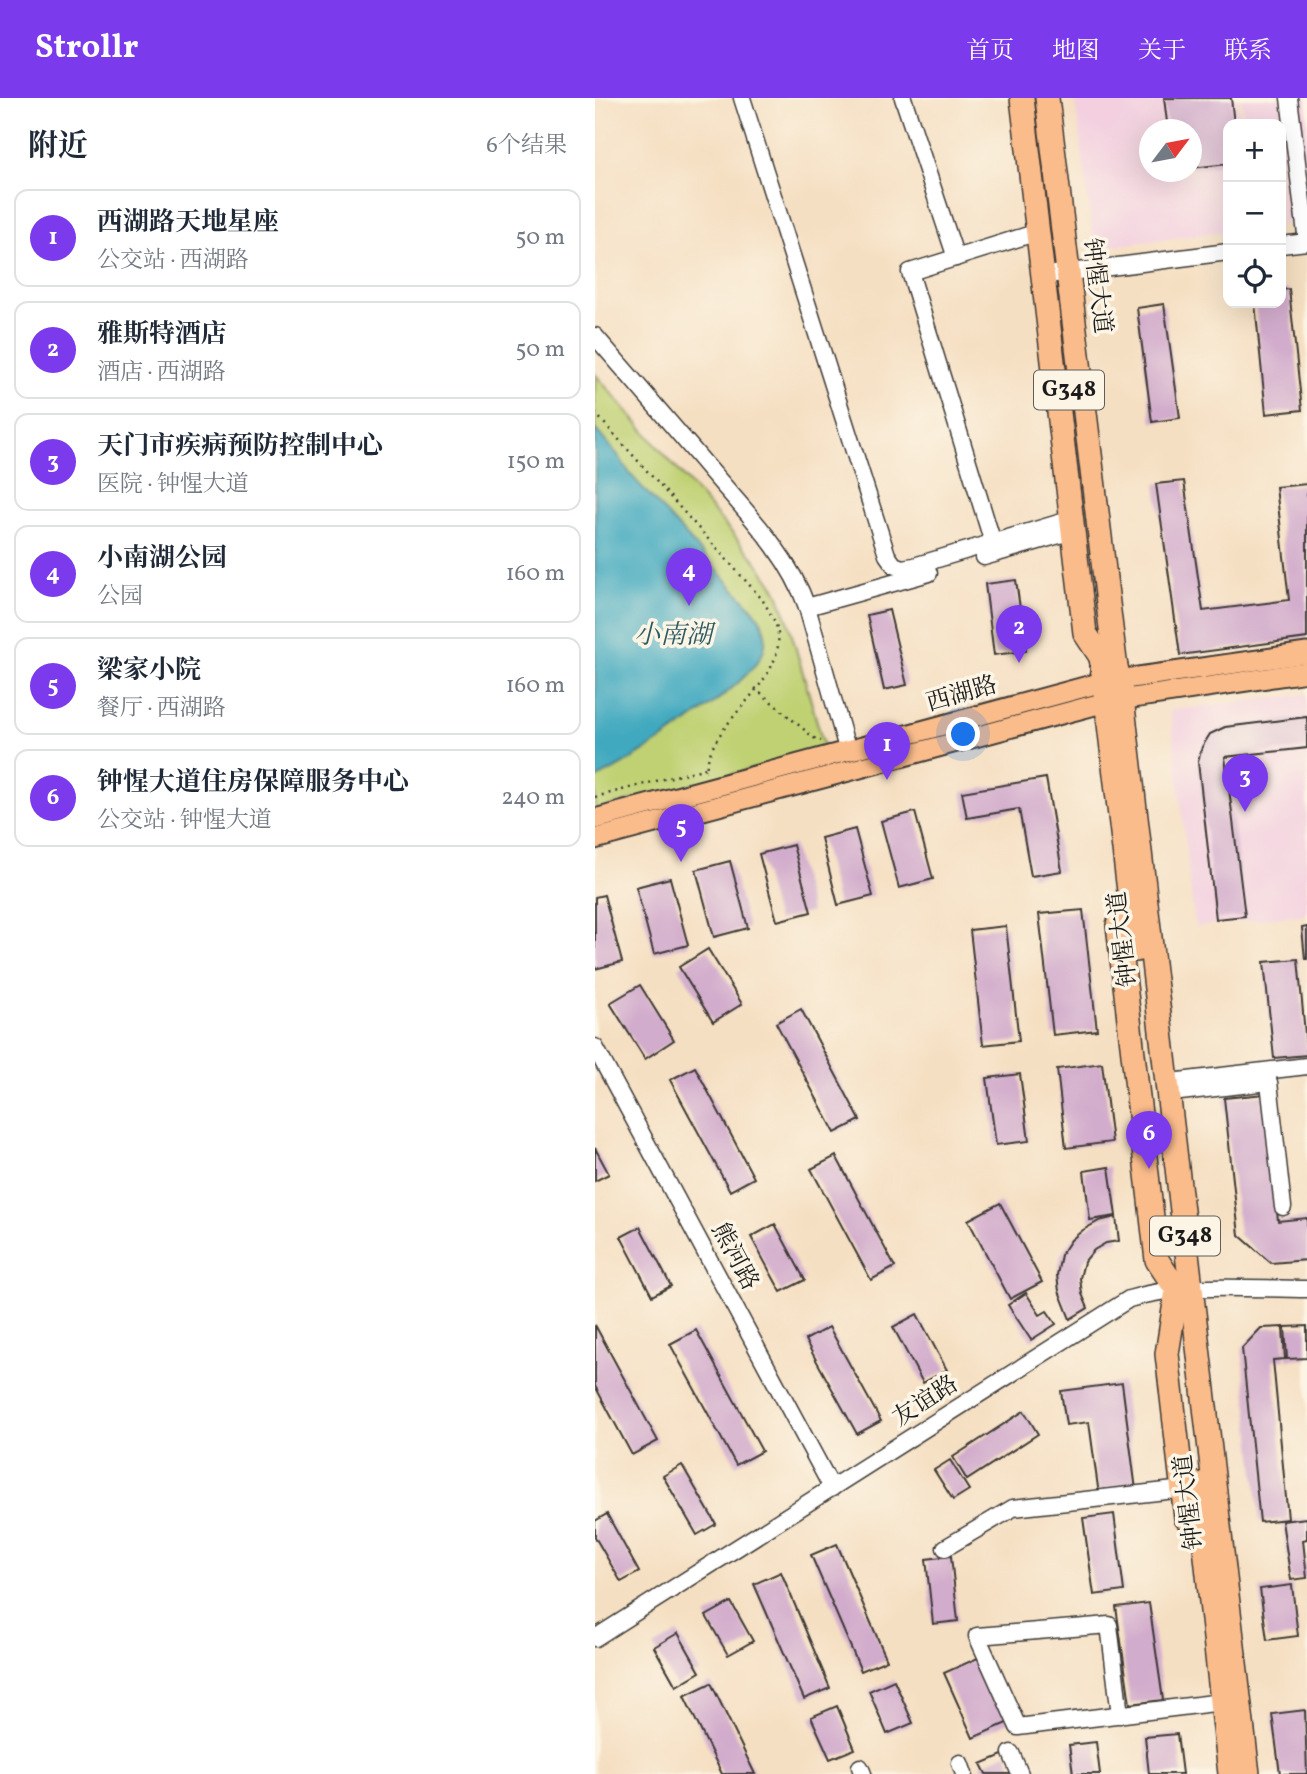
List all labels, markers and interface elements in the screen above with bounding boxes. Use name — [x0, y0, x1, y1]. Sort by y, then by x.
text: Strollr — [35, 26, 138, 72]
text: 首页 — [966, 35, 1014, 69]
text: 地图 — [1052, 35, 1100, 69]
text: 关于 — [1138, 35, 1186, 69]
text: 联系 — [1224, 35, 1272, 69]
north arrow — [1139, 119, 1202, 182]
map controls — [1223, 119, 1286, 308]
button: + — [1223, 119, 1286, 182]
text: 附近 — [28, 126, 88, 168]
text: 6个结果 — [486, 130, 567, 162]
button: − — [1223, 182, 1286, 245]
text: 西湖路天地星座 — [97, 205, 279, 241]
text: 1 — [48, 222, 58, 254]
text: 50 m — [516, 222, 565, 254]
street label: 钟惺大道 — [1073, 236, 1119, 336]
text: 公交站 · 西湖路 — [97, 245, 249, 277]
button: locate — [1223, 245, 1286, 308]
text: 雅斯特酒店 — [97, 317, 227, 353]
text: 2 — [47, 334, 59, 366]
text: 50 m — [516, 334, 565, 366]
text: 酒店 · 西湖路 — [97, 357, 226, 389]
road number: G348 — [1034, 370, 1104, 410]
text: 天门市疾病预防控制中心 — [97, 429, 383, 465]
text: 3 — [47, 446, 59, 478]
text: 150 m — [507, 446, 565, 478]
text: 医院 · 钟惺大道 — [97, 469, 249, 501]
text: 小南湖公园 — [97, 541, 227, 577]
pin: 4 — [666, 548, 712, 606]
text: 4 — [46, 558, 60, 590]
text: 160 m — [506, 558, 565, 590]
text: 公园 — [97, 581, 143, 613]
pin: 2 — [996, 605, 1042, 663]
water label: 小南湖 — [634, 618, 716, 654]
text: 梁家小院 — [97, 653, 201, 689]
street label: 西湖路 — [923, 669, 1001, 721]
text: 5 — [47, 670, 59, 702]
text: 160 m — [506, 670, 565, 702]
text: 餐厅 · 西湖路 — [97, 693, 226, 725]
your location — [946, 717, 980, 751]
pin: 1 — [864, 722, 910, 780]
pin: 3 — [1222, 754, 1268, 812]
text: 钟惺大道住房保障服务中心 — [97, 765, 409, 801]
text: 6 — [47, 782, 59, 814]
text: 240 m — [501, 782, 565, 814]
pin: 5 — [658, 804, 704, 862]
text: 公交站 · 钟惺大道 — [97, 805, 272, 837]
street label: 钟惺大道 — [1101, 889, 1147, 989]
pin: 6 — [1126, 1111, 1172, 1169]
street label: 熊河路 — [702, 1217, 766, 1297]
road number: G348 — [1150, 1217, 1220, 1256]
street label: 友谊路 — [887, 1368, 965, 1436]
street label: 钟惺大道 — [1167, 1452, 1213, 1552]

